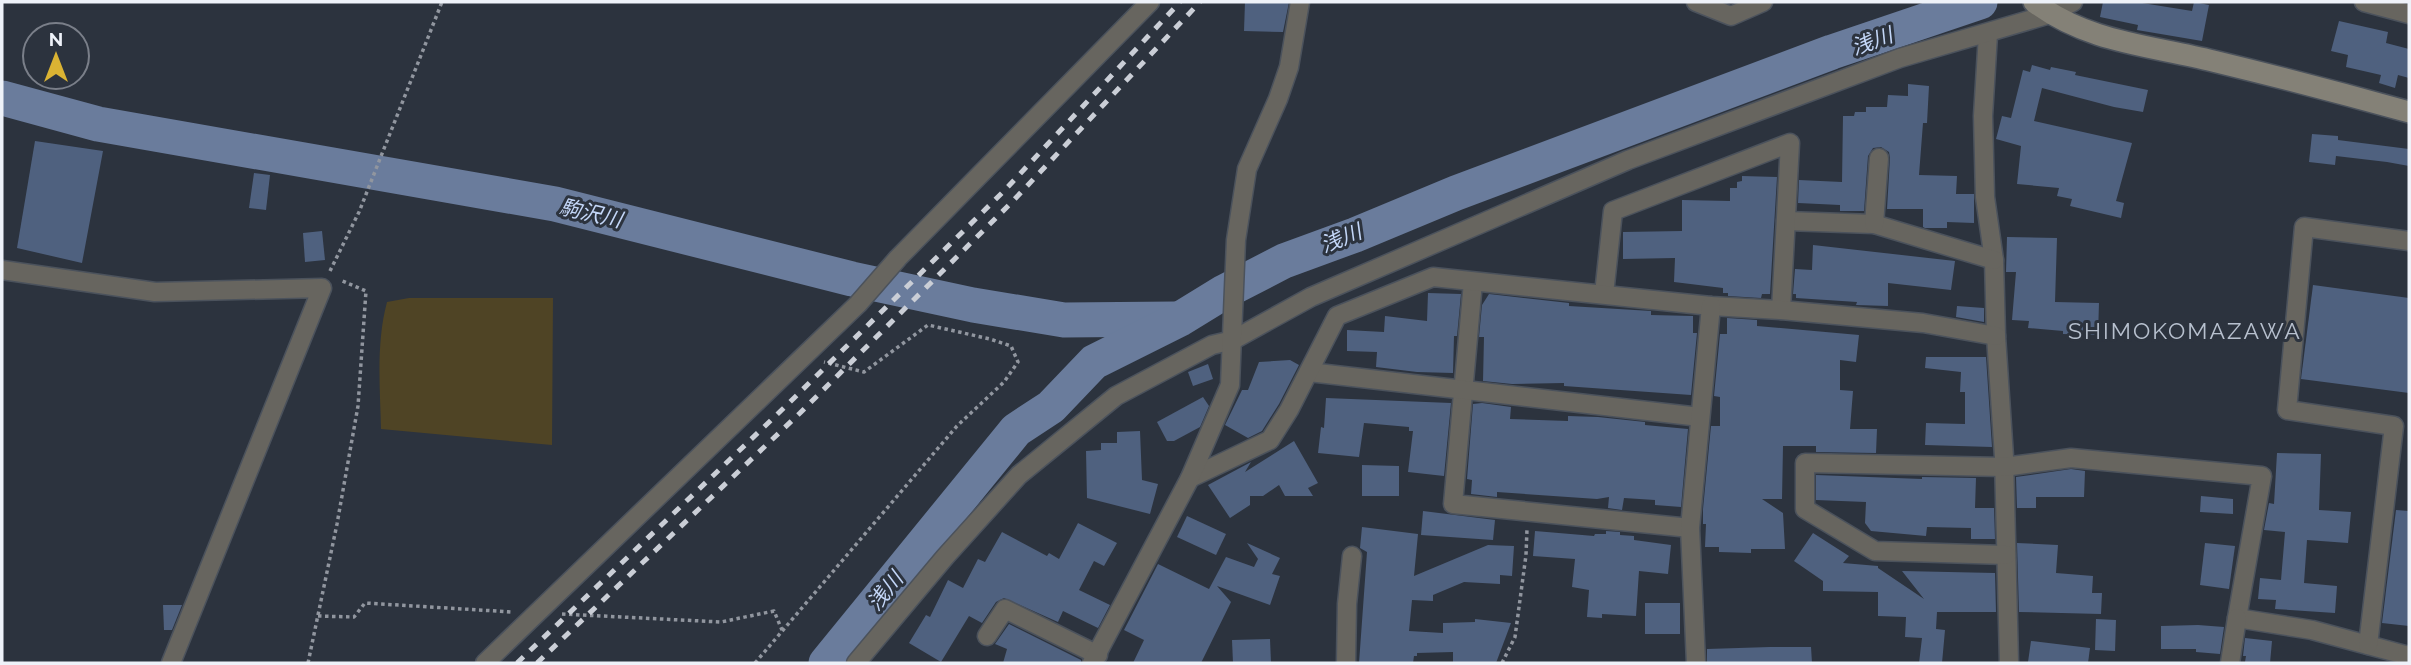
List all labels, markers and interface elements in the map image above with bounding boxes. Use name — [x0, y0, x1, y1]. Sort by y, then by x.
north arrow — [21, 21, 91, 91]
water label: 浅川 — [1848, 21, 1898, 60]
text: N — [49, 28, 63, 50]
water label: 駒沢川 — [557, 194, 626, 233]
water label: 浅川 — [1317, 218, 1367, 257]
district label: SHIMOKOMAZAWA — [2068, 317, 2302, 344]
water label: 浅川 — [862, 565, 909, 615]

